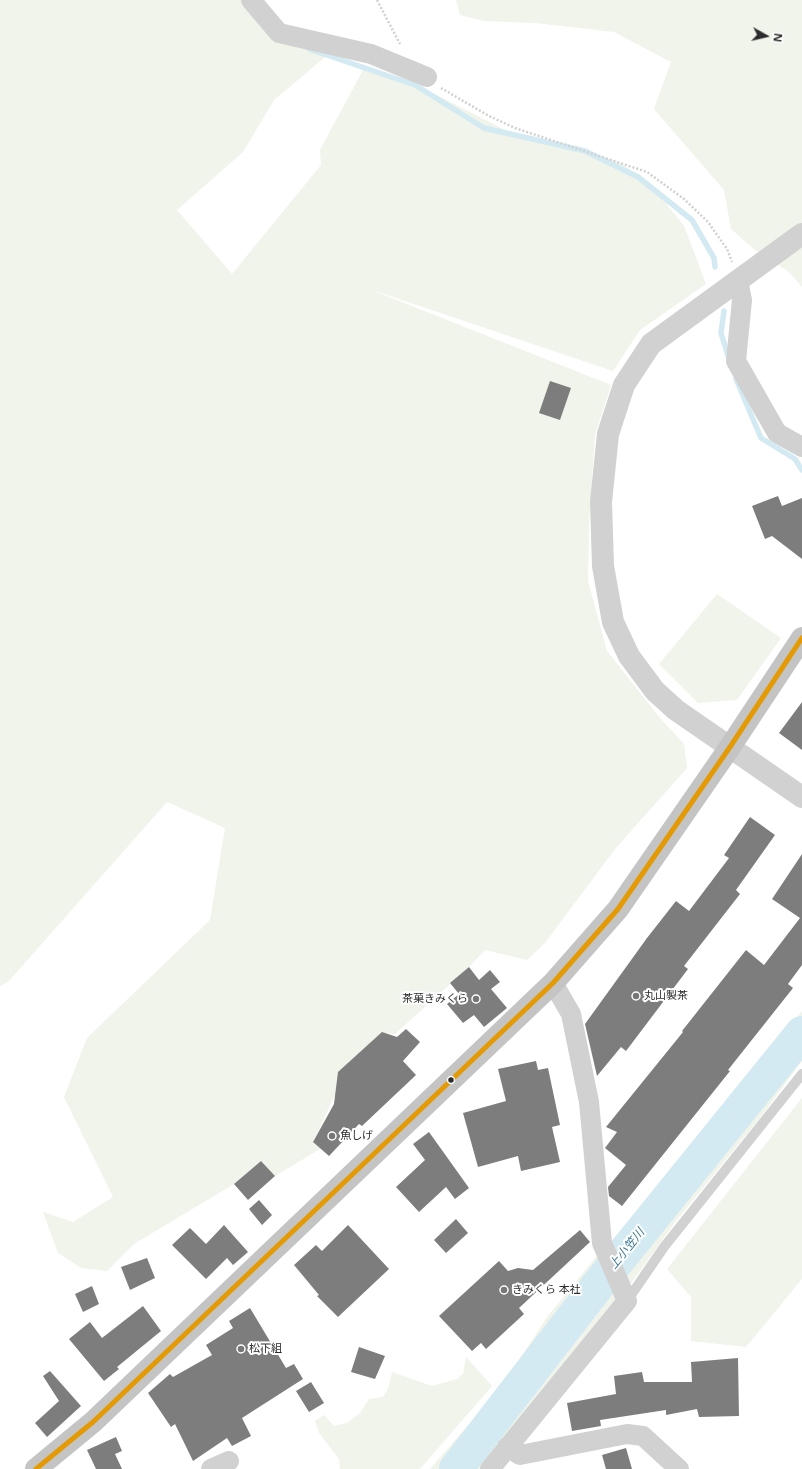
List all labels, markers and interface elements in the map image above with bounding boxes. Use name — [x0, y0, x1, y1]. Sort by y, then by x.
north arrow — [746, 16, 786, 56]
text: N — [770, 32, 786, 43]
place label: 丸山製茶 — [644, 989, 688, 1003]
marker: 丸山製茶 — [631, 991, 641, 1001]
place label: 茶菓きみくら — [402, 992, 468, 1006]
marker: 茶菓きみくら — [471, 994, 481, 1004]
unlabelled marker — [446, 1075, 456, 1085]
place label: 魚しげ — [340, 1129, 373, 1143]
marker: 魚しげ — [327, 1131, 337, 1141]
water label: 上小笠川 — [606, 1226, 648, 1272]
place label: きみくら 本社 — [512, 1283, 581, 1297]
marker: きみくら 本社 — [499, 1285, 509, 1295]
place label: 松下組 — [249, 1342, 282, 1356]
marker: 松下組 — [236, 1344, 246, 1354]

